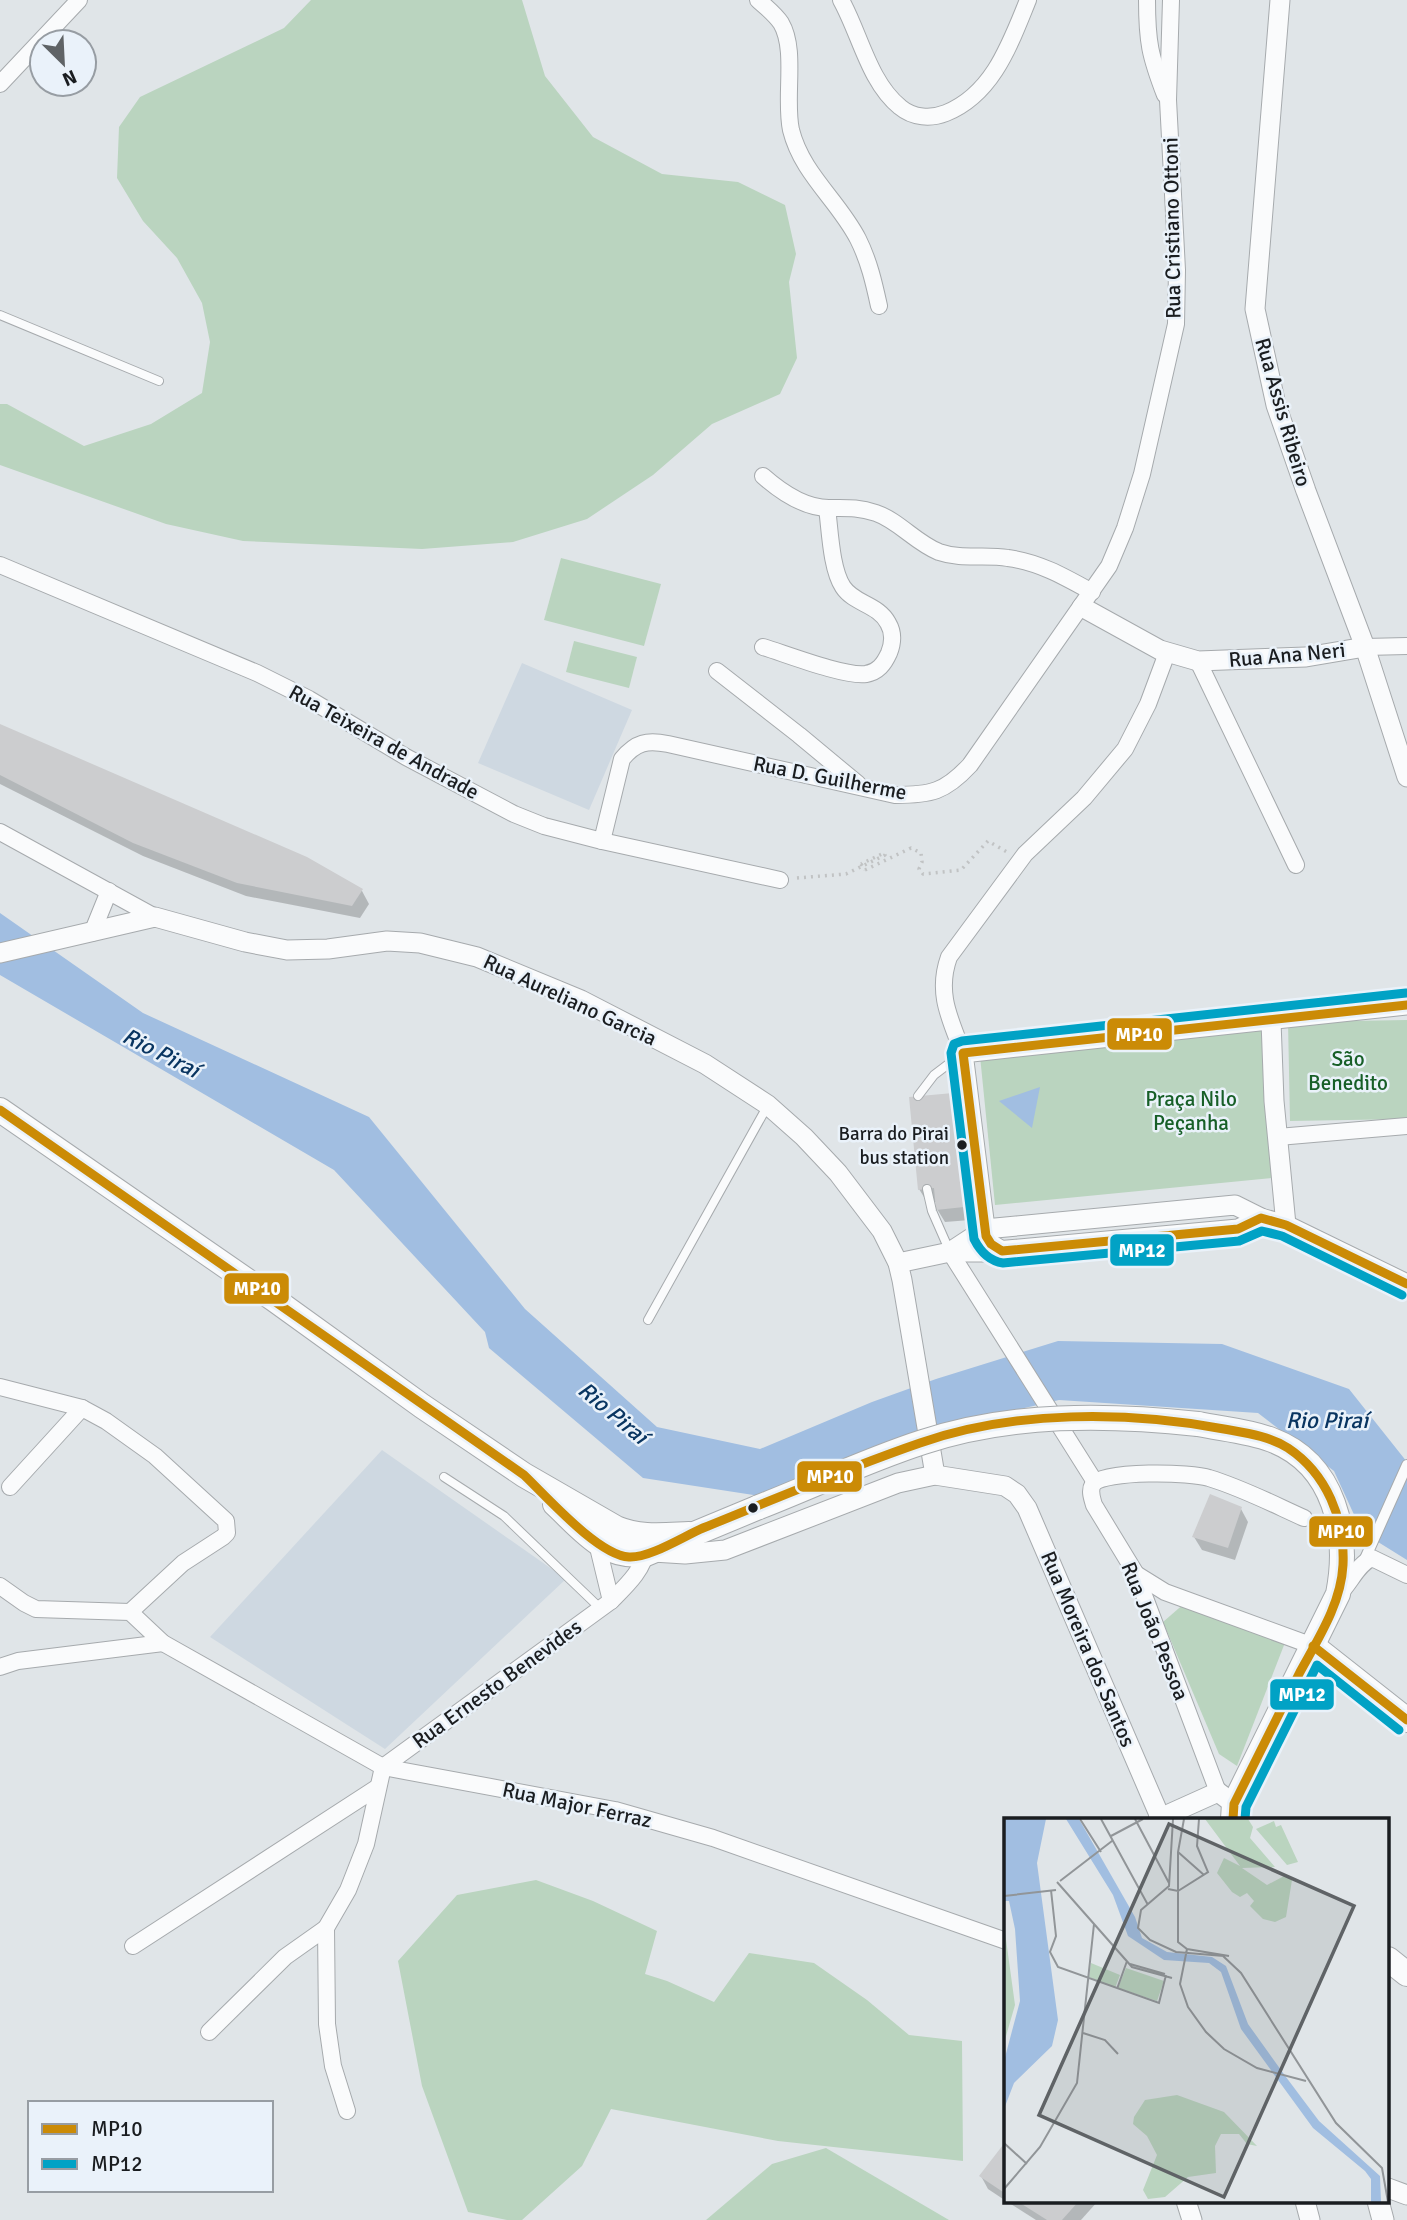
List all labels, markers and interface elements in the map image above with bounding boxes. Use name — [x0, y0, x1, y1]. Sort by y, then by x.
north arrow — [28, 28, 98, 98]
text: N — [59, 64, 80, 91]
street label: Rua Cristiano Ottoni — [1157, 137, 1187, 319]
street label: Rua Assis Ribeiro — [1249, 335, 1317, 489]
street label: Rua Ana Neri — [1228, 637, 1346, 673]
street label: Rua Teixeira de Andrade — [284, 679, 484, 805]
street label: Rua D. Guilherme — [751, 750, 909, 806]
street label: Rua Aureliano Garcia — [479, 948, 661, 1052]
line badge: MP10 — [1106, 1017, 1173, 1051]
water label: Rio Piraí — [118, 1021, 208, 1086]
text: MP10 — [1115, 1023, 1163, 1047]
park label: São Benedito — [1308, 1046, 1388, 1096]
park label: Praça Nilo Peçanha — [1145, 1086, 1237, 1136]
place label: Barra do Pirai bus station — [838, 1122, 949, 1170]
marker: Barra do Pirai bus station — [955, 1138, 969, 1152]
line badge: MP12 — [1109, 1233, 1175, 1267]
text: MP12 — [1118, 1239, 1166, 1263]
line badge: MP10 — [223, 1272, 290, 1305]
text: MP10 — [233, 1277, 281, 1301]
water label: Rio Piraí — [572, 1375, 657, 1453]
water label: Rio Piraí — [1286, 1406, 1372, 1435]
line badge: MP10 — [796, 1460, 863, 1493]
text: MP10 — [806, 1465, 854, 1489]
unlabelled marker — [746, 1501, 760, 1515]
line badge: MP10 — [1308, 1515, 1374, 1548]
text: MP10 — [1317, 1520, 1365, 1544]
street label: Rua Moreira dos Santos — [1035, 1547, 1141, 1751]
street label: Rua João Pessoa — [1115, 1558, 1195, 1704]
street label: Rua Ernesto Benevides — [407, 1614, 587, 1754]
line badge: MP12 — [1269, 1678, 1335, 1711]
text: MP12 — [1278, 1683, 1326, 1707]
street label: Rua Major Ferraz — [500, 1776, 654, 1834]
inset map — [1004, 1818, 1390, 2202]
legend — [28, 2101, 273, 2192]
text: MP10 — [91, 2116, 143, 2142]
text: MP12 — [91, 2151, 143, 2177]

